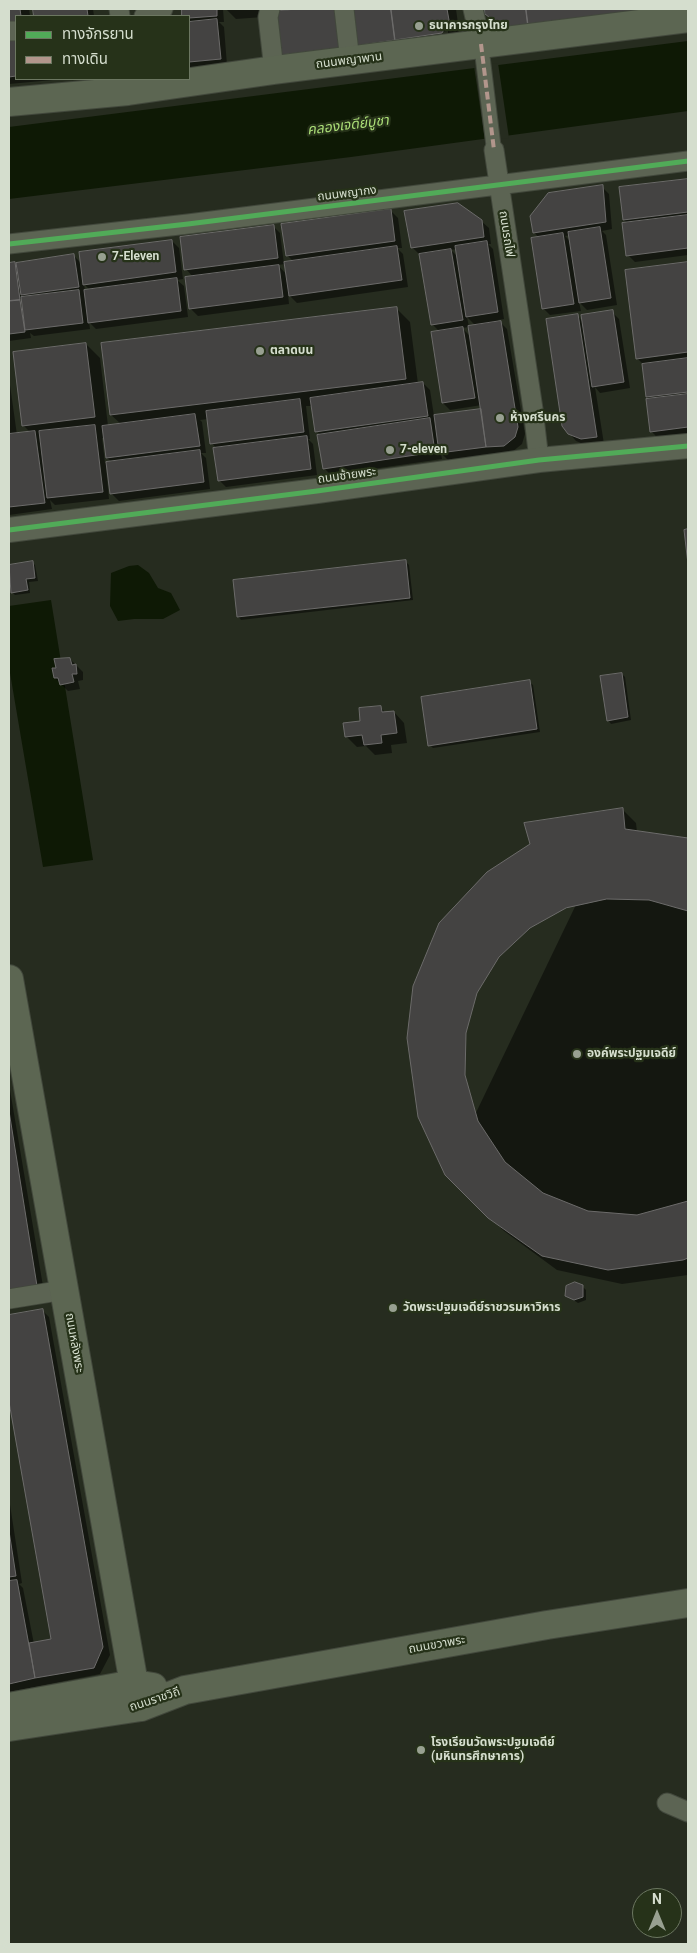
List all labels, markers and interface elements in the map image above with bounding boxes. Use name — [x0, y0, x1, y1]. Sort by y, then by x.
legend — [15, 15, 190, 80]
place label: ธนาคารกรุงไทย — [429, 19, 508, 33]
marker: ธนาคารกรุงไทย — [413, 20, 425, 32]
text: ทางจักรยาน — [62, 25, 134, 43]
text: ทางเดิน — [62, 50, 108, 68]
street label: ถนนพญาพาน — [315, 50, 383, 72]
water label: คลองเจดีย์บูชา — [306, 113, 390, 139]
street label: ถนนพญากง — [316, 183, 378, 205]
street label: ถนนรถไฟ — [495, 210, 517, 258]
place label: 7-Eleven — [112, 250, 159, 264]
marker: 7-Eleven — [96, 251, 108, 263]
place label: ตลาดบน — [270, 344, 313, 358]
marker: ตลาดบน — [254, 345, 266, 357]
place label: ห้างศรีนคร — [510, 411, 565, 425]
marker: ห้างศรีนคร — [494, 412, 506, 424]
place label: 7-eleven — [400, 443, 447, 457]
marker: 7-eleven — [384, 444, 396, 456]
street label: ถนนซ้ายพระ — [317, 465, 377, 487]
place label: องค์พระปฐมเจดีย์ — [587, 1047, 676, 1061]
marker: องค์พระปฐมเจดีย์ — [571, 1048, 583, 1060]
place label: วัดพระปฐมเจดีย์ราชวรมหาวิหาร — [403, 1301, 561, 1315]
marker: วัดพระปฐมเจดีย์ราชวรมหาวิหาร — [387, 1302, 399, 1314]
street label: ถนนหลังพระ — [62, 1312, 86, 1374]
street label: ถนนขวาพระ — [407, 1633, 467, 1657]
street label: ถนนราชวิถี — [128, 1685, 182, 1715]
place label: โรงเรียนวัดพระปฐมเจดีย์ (มหินทรศึกษาคาร) — [431, 1736, 555, 1764]
marker: โรงเรียนวัดพระปฐมเจดีย์ (มหินทรศึกษาคาร) — [415, 1744, 427, 1756]
north arrow — [632, 1888, 682, 1938]
text: N — [652, 1891, 662, 1907]

